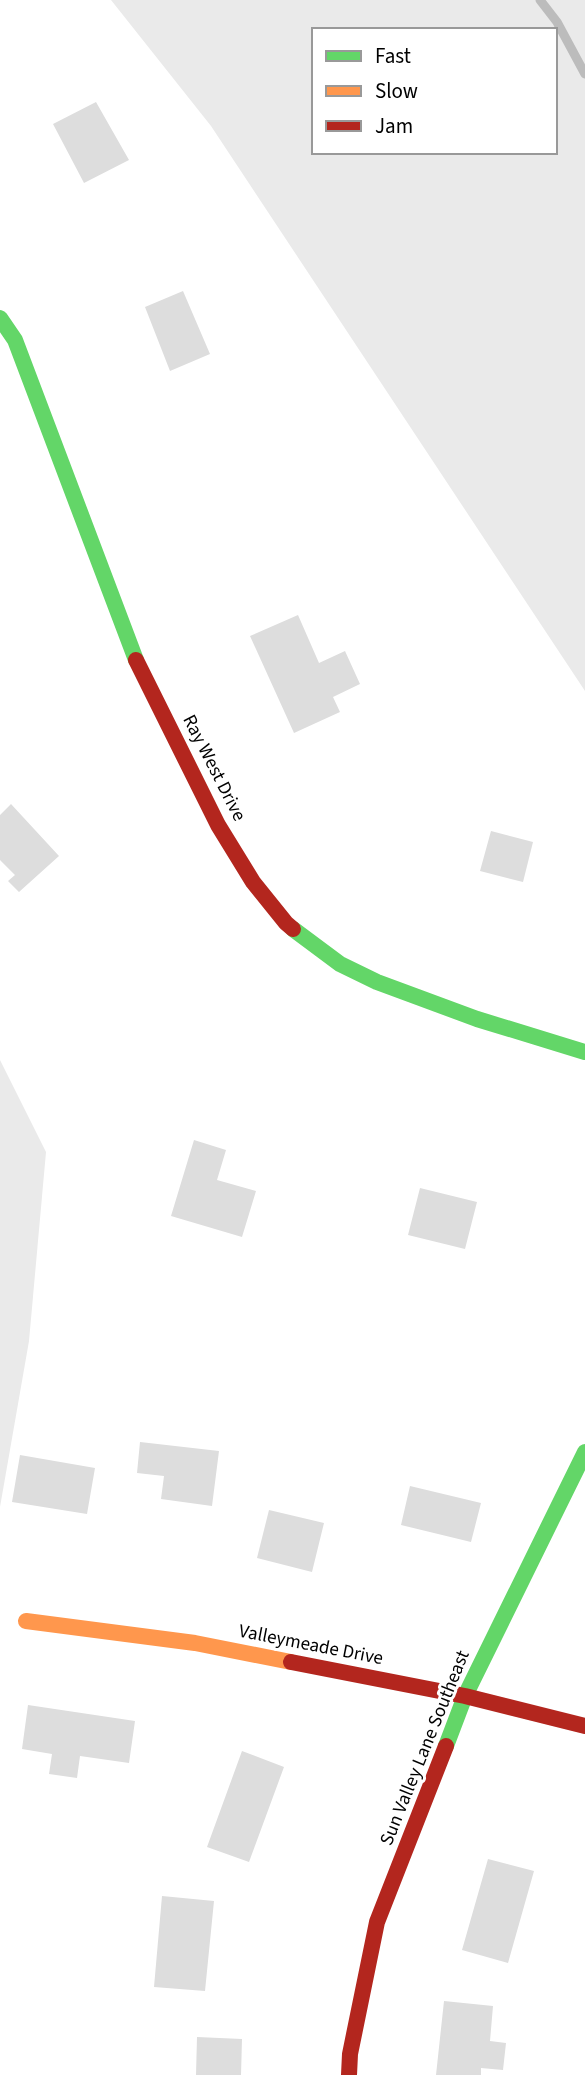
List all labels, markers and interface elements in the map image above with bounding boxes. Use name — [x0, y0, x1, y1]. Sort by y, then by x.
legend — [312, 28, 557, 154]
text: Fast — [375, 41, 411, 71]
text: Slow — [375, 76, 418, 106]
text: Jam — [375, 111, 413, 141]
street label: Ray West Drive — [176, 710, 252, 826]
street label: Valleymeade Drive — [237, 1618, 385, 1672]
street label: Sun Valley Lane Southeast — [373, 1646, 477, 1850]

